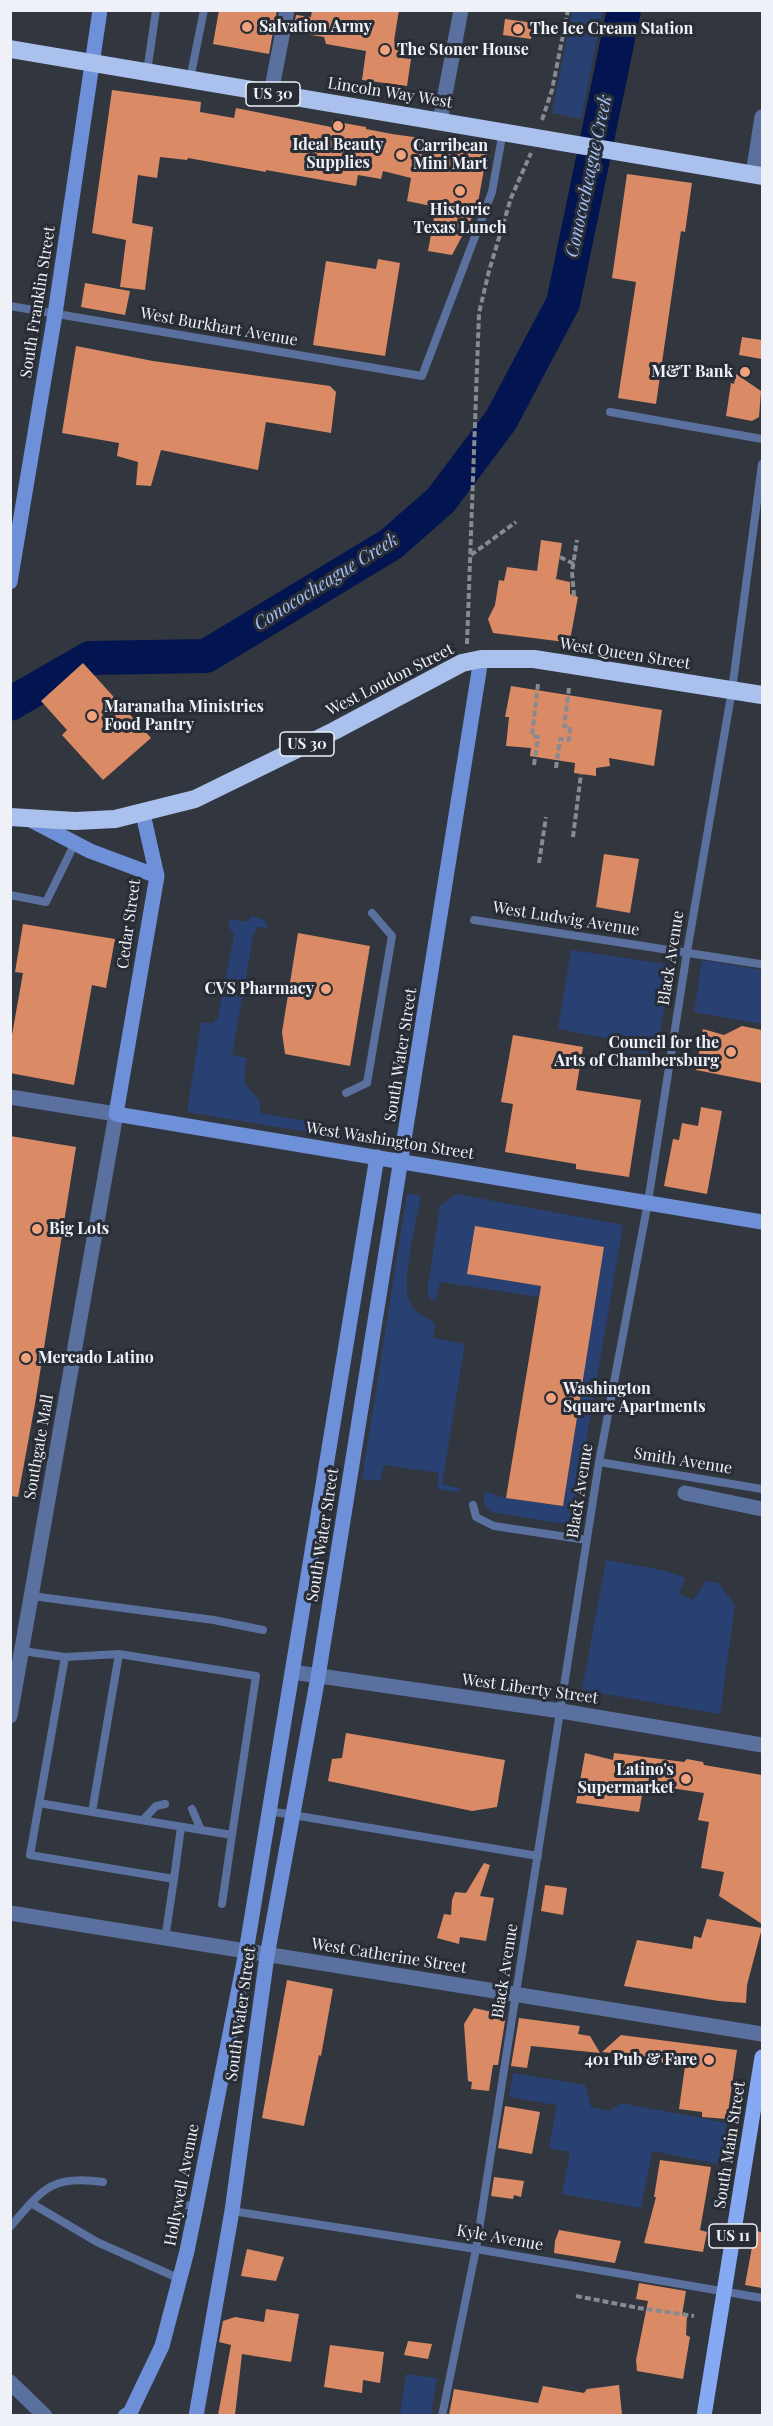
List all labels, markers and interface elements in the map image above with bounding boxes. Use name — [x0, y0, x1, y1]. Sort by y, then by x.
place label: Salvation Army — [259, 17, 372, 37]
place label: The Ice Cream Station — [530, 19, 693, 39]
marker: Salvation Army — [240, 20, 254, 34]
marker: The Ice Cream Station — [511, 22, 525, 36]
place label: The Stoner House — [397, 40, 529, 60]
marker: The Stoner House — [378, 43, 392, 57]
street label: Lincoln Way West — [326, 74, 454, 112]
road number: US 30 — [246, 82, 300, 106]
water label: Conococheague Creek — [561, 93, 617, 259]
marker: Ideal Beauty Supplies — [331, 119, 345, 133]
place label: Ideal Beauty Supplies — [292, 135, 384, 173]
place label: Carribean Mini Mart — [413, 136, 488, 174]
marker: Carribean Mini Mart — [394, 148, 408, 162]
marker: Historic Texas Lunch — [453, 184, 467, 198]
place label: Historic Texas Lunch — [414, 200, 506, 238]
street label: South Franklin Street — [17, 225, 59, 379]
street label: West Burkhart Avenue — [139, 304, 299, 350]
place label: M&T Bank — [651, 362, 733, 382]
marker: M&T Bank — [738, 365, 752, 379]
water label: Conococheague Creek — [250, 529, 402, 635]
street label: West Queen Street — [558, 634, 692, 674]
street label: West Loudon Street — [323, 640, 457, 720]
place label: Maranatha Ministries Food Pantry — [104, 697, 264, 735]
marker: Maranatha Ministries Food Pantry — [85, 709, 99, 723]
road number: US 30 — [280, 732, 334, 756]
street label: Cedar Street — [113, 878, 145, 970]
street label: West Ludwig Avenue — [491, 898, 641, 940]
street label: Black Avenue — [654, 909, 688, 1007]
place label: CVS Pharmacy — [205, 979, 314, 999]
marker: CVS Pharmacy — [319, 982, 333, 996]
street label: South Water Street — [381, 987, 421, 1123]
place label: Council for the Arts of Chambersburg — [554, 1033, 719, 1071]
marker: Council for the Arts of Chambersburg — [724, 1045, 738, 1059]
street label: West Washington Street — [305, 1118, 475, 1164]
place label: Big Lots — [49, 1219, 109, 1239]
marker: Big Lots — [30, 1222, 44, 1236]
place label: Mercado Latino — [38, 1348, 154, 1368]
marker: Mercado Latino — [19, 1351, 33, 1365]
place label: Washington Square Apartments — [563, 1379, 706, 1417]
marker: Washington Square Apartments — [544, 1391, 558, 1405]
street label: Southgate Mall — [20, 1393, 58, 1501]
street label: Black Avenue — [563, 1442, 597, 1540]
street label: Smith Avenue — [632, 1444, 734, 1478]
street label: South Water Street — [303, 1467, 343, 1603]
street label: West Liberty Street — [461, 1670, 599, 1708]
place label: Latino's Supermarket — [577, 1760, 674, 1798]
marker: Latino's Supermarket — [679, 1772, 693, 1786]
street label: Black Avenue — [488, 1922, 522, 2020]
street label: West Catherine Street — [310, 1934, 468, 1978]
street label: South Water Street — [222, 1946, 260, 2082]
place label: 401 Pub & Fare — [584, 2050, 697, 2070]
marker: 401 Pub & Fare — [702, 2053, 716, 2067]
street label: South Main Street — [710, 2080, 750, 2210]
street label: Hollywell Avenue — [161, 2122, 203, 2248]
street label: Kyle Avenue — [455, 2221, 545, 2255]
road number: US 11 — [709, 2224, 757, 2248]

